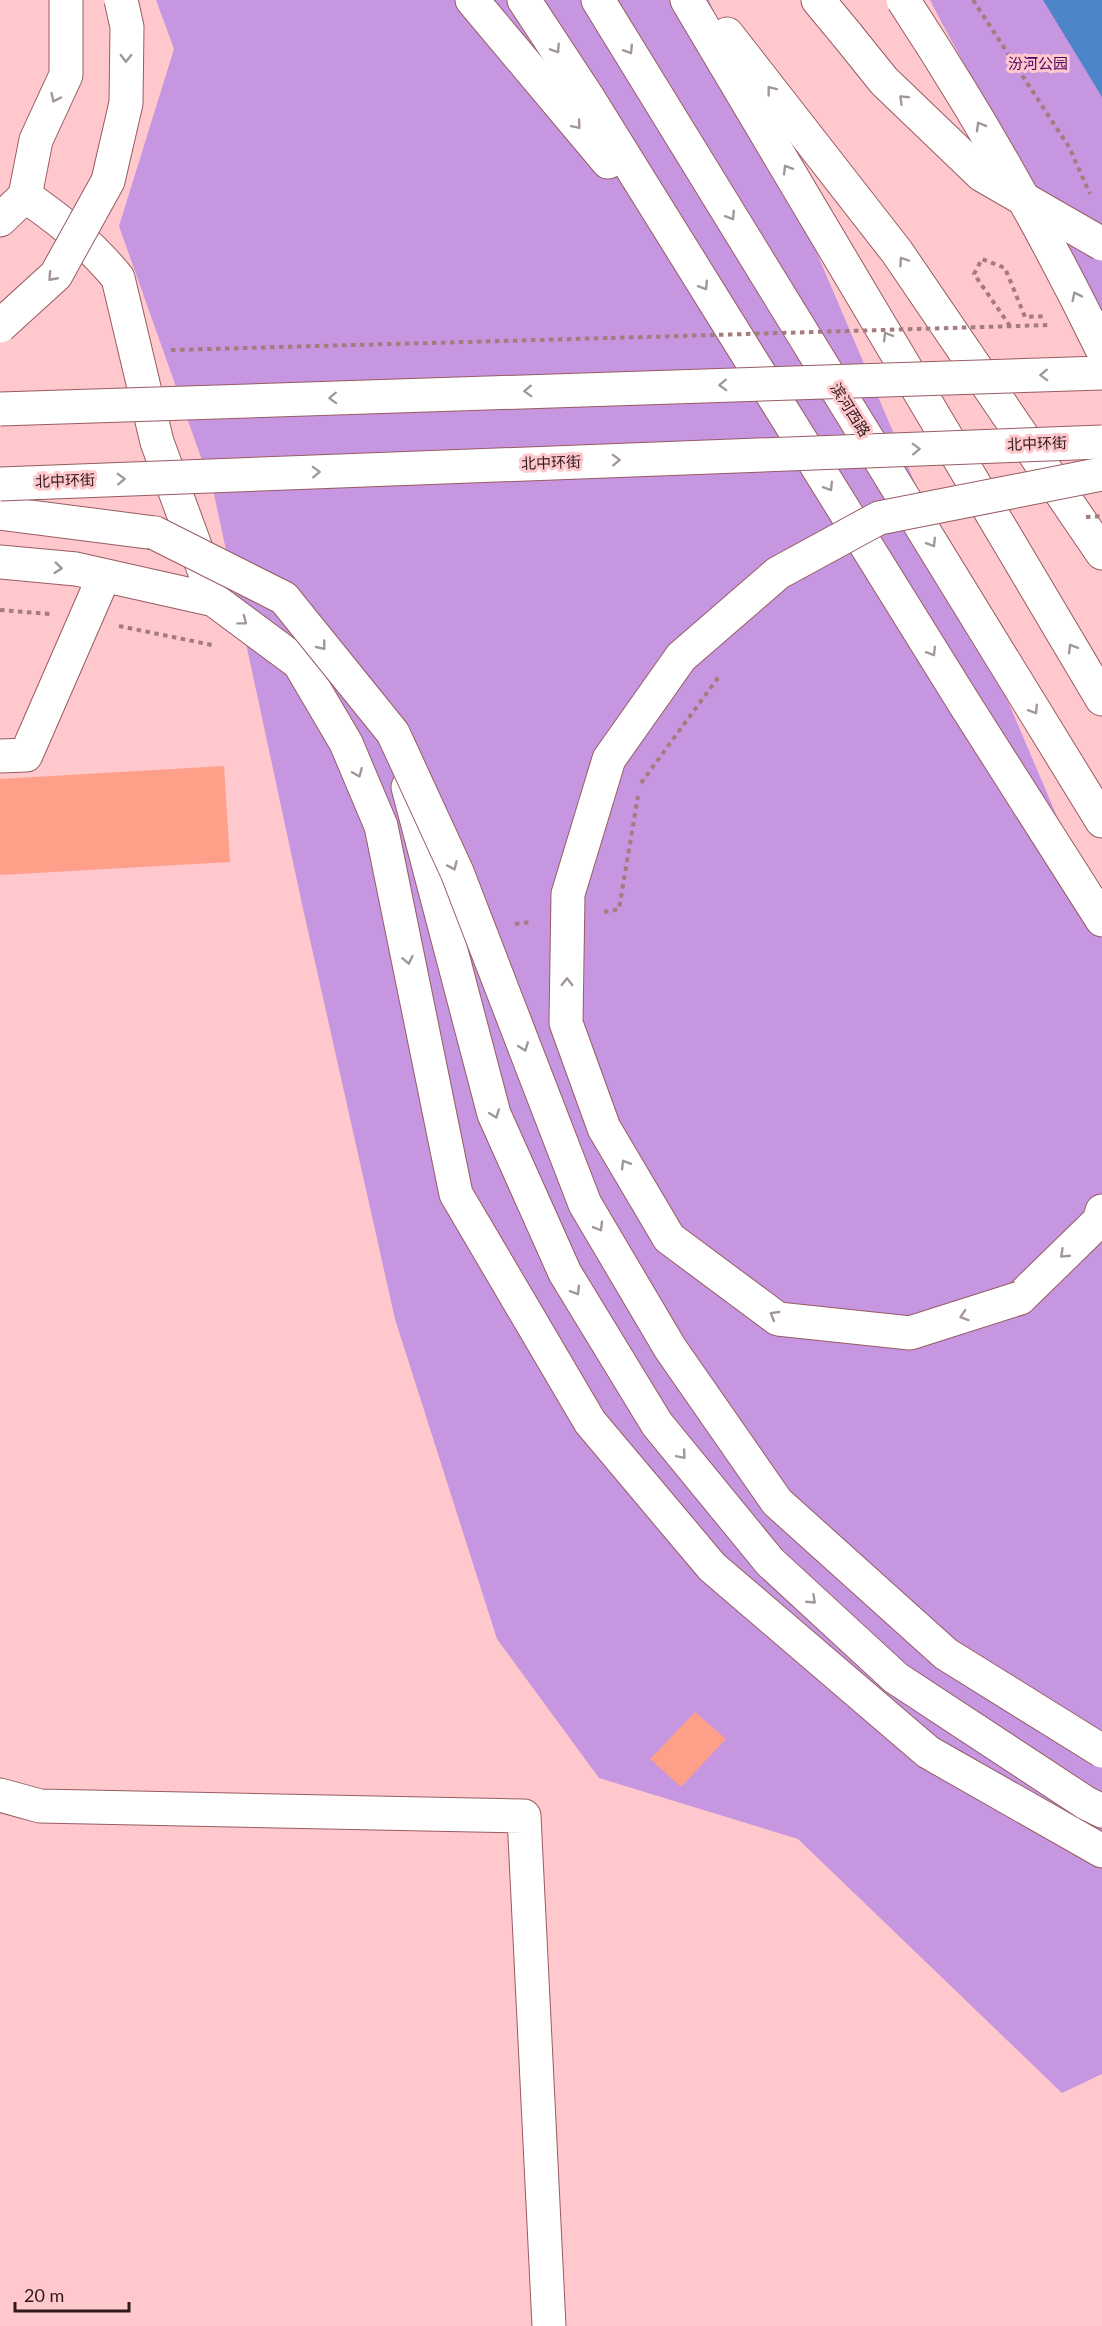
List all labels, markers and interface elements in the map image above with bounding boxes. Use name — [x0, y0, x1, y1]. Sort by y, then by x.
one-way arrow — [549, 42, 560, 53]
one-way arrow — [621, 44, 633, 54]
one-way arrow — [120, 53, 133, 62]
park label: 汾河公园 — [1008, 54, 1068, 72]
one-way arrow — [768, 86, 779, 97]
one-way arrow — [51, 92, 63, 103]
one-way arrow — [900, 96, 911, 107]
one-way arrow — [570, 118, 581, 129]
one-way arrow — [976, 122, 988, 133]
one-way arrow — [783, 165, 794, 175]
one-way arrow — [723, 210, 735, 220]
one-way arrow — [899, 257, 910, 268]
one-way arrow — [48, 271, 59, 281]
one-way arrow — [697, 279, 708, 290]
one-way arrow — [1072, 292, 1084, 303]
one-way arrow — [882, 332, 894, 342]
one-way arrow — [1039, 368, 1048, 381]
one-way arrow — [718, 379, 727, 391]
street label: 滨河西路 — [827, 379, 874, 440]
one-way arrow — [523, 385, 532, 398]
one-way arrow — [328, 391, 337, 404]
street label: 北中环街 — [1007, 433, 1067, 453]
one-way arrow — [911, 442, 920, 455]
street label: 北中环街 — [521, 452, 581, 472]
one-way arrow — [612, 454, 621, 467]
one-way arrow — [312, 465, 321, 478]
street label: 北中环街 — [35, 470, 95, 490]
one-way arrow — [117, 473, 126, 486]
one-way arrow — [822, 481, 834, 491]
one-way arrow — [924, 537, 936, 547]
one-way arrow — [54, 561, 63, 573]
one-way arrow — [236, 614, 247, 625]
one-way arrow — [315, 639, 326, 650]
one-way arrow — [1068, 644, 1079, 654]
one-way arrow — [925, 646, 937, 656]
one-way arrow — [1026, 704, 1038, 714]
one-way arrow — [351, 766, 363, 777]
one-way arrow — [446, 859, 458, 870]
one-way arrow — [401, 955, 414, 965]
one-way arrow — [561, 977, 573, 986]
one-way arrow — [517, 1041, 529, 1052]
one-way arrow — [488, 1108, 501, 1119]
one-way arrow — [621, 1160, 633, 1170]
one-way arrow — [591, 1221, 603, 1231]
one-way arrow — [1061, 1247, 1071, 1258]
one-way arrow — [569, 1285, 580, 1295]
one-way arrow — [959, 1309, 970, 1321]
one-way arrow — [770, 1311, 780, 1322]
one-way arrow — [675, 1448, 686, 1459]
one-way arrow — [805, 1593, 815, 1604]
scale bar — [15, 2275, 129, 2313]
text: 20 m — [24, 2284, 64, 2306]

